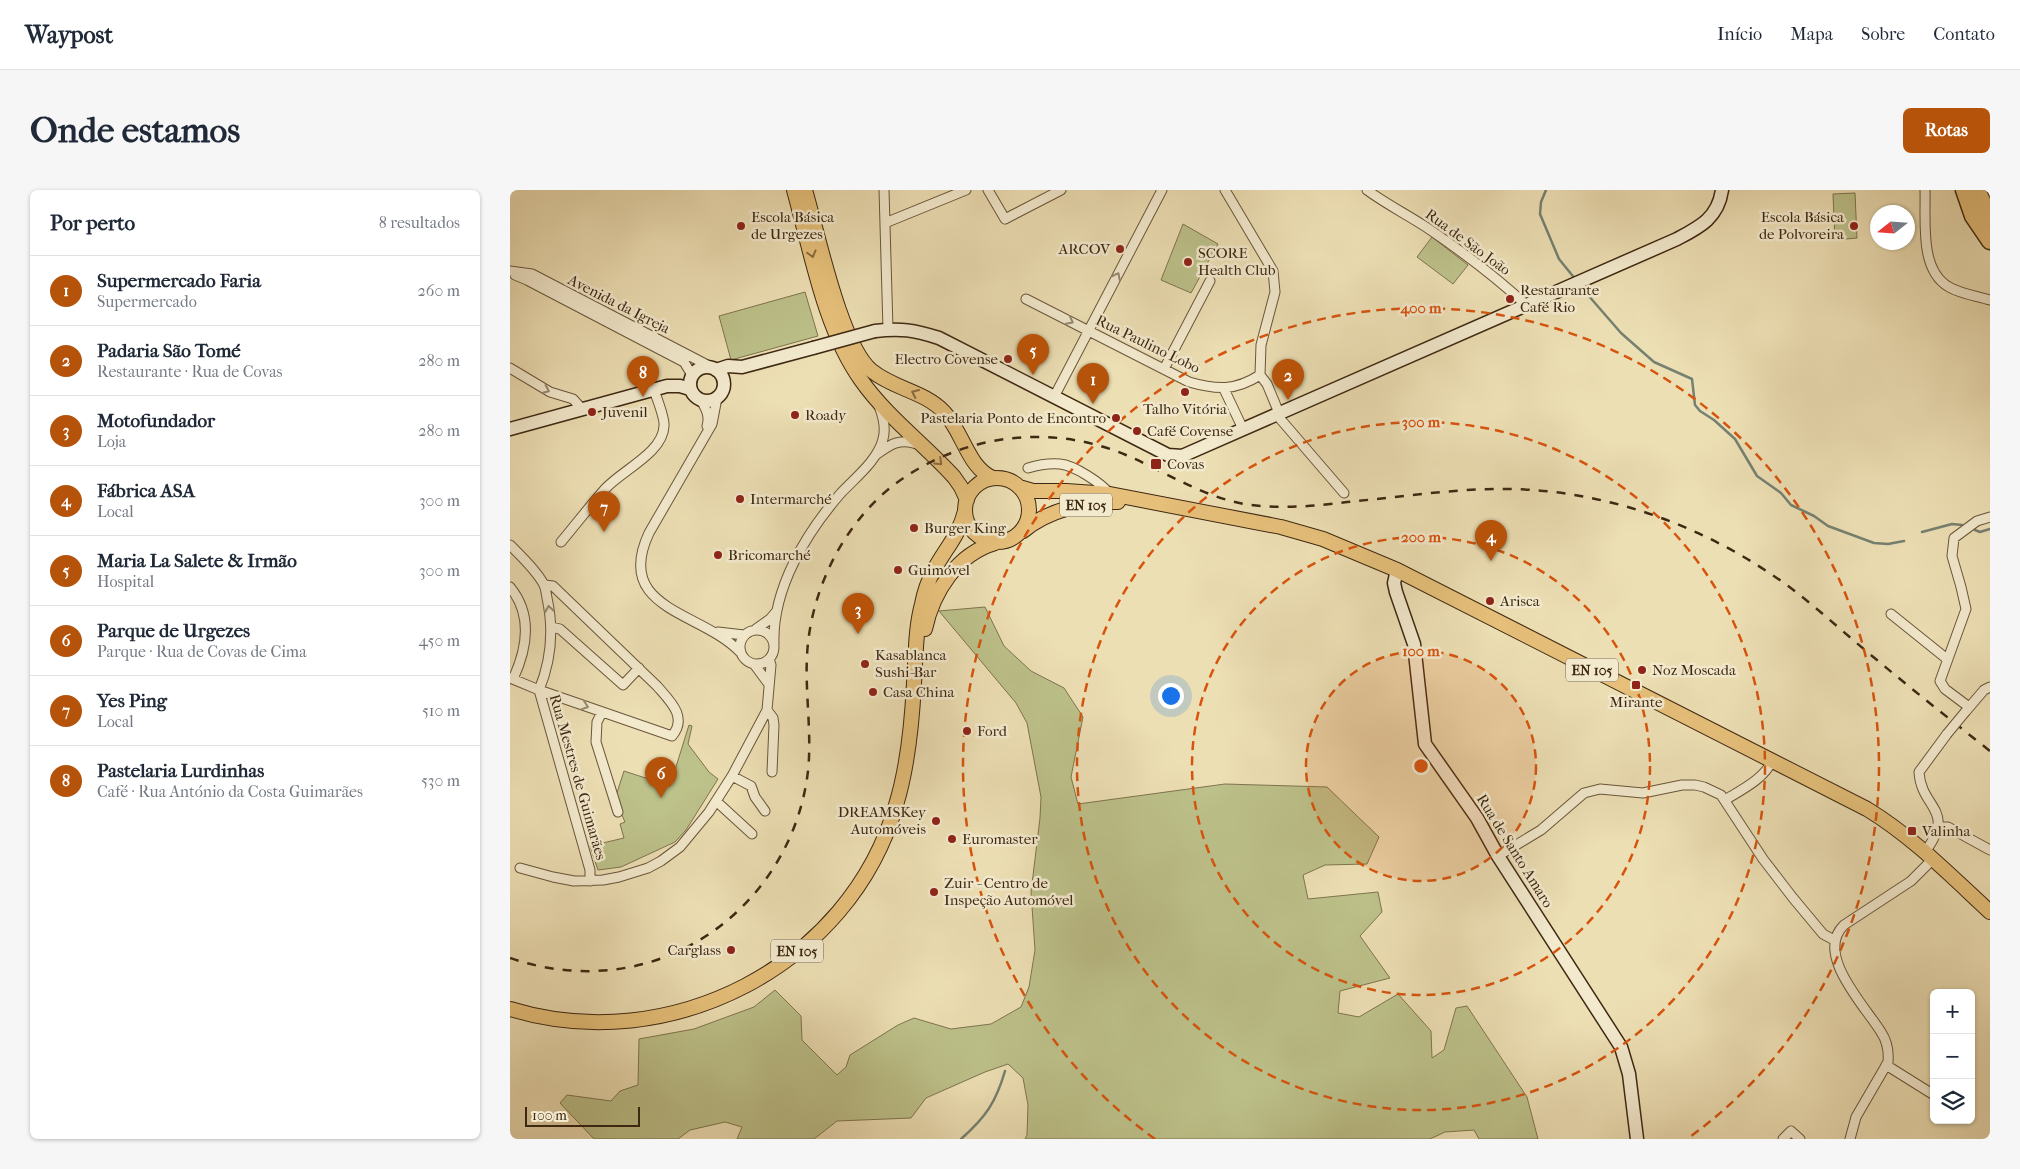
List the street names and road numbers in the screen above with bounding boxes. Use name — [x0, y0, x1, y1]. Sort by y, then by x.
street label: Rua de São João — [1422, 205, 1514, 279]
street label: Avenida da Igreja — [564, 270, 674, 338]
street label: Rua Paulino Lobo — [1093, 311, 1203, 377]
road number: EN 105 — [1060, 494, 1112, 516]
road number: EN 105 — [1566, 658, 1618, 682]
street label: Rua Mestres de Guimarães — [546, 692, 610, 862]
street label: Rua de Santo Amaro — [1473, 791, 1557, 911]
road number: EN 105 — [771, 939, 823, 962]

